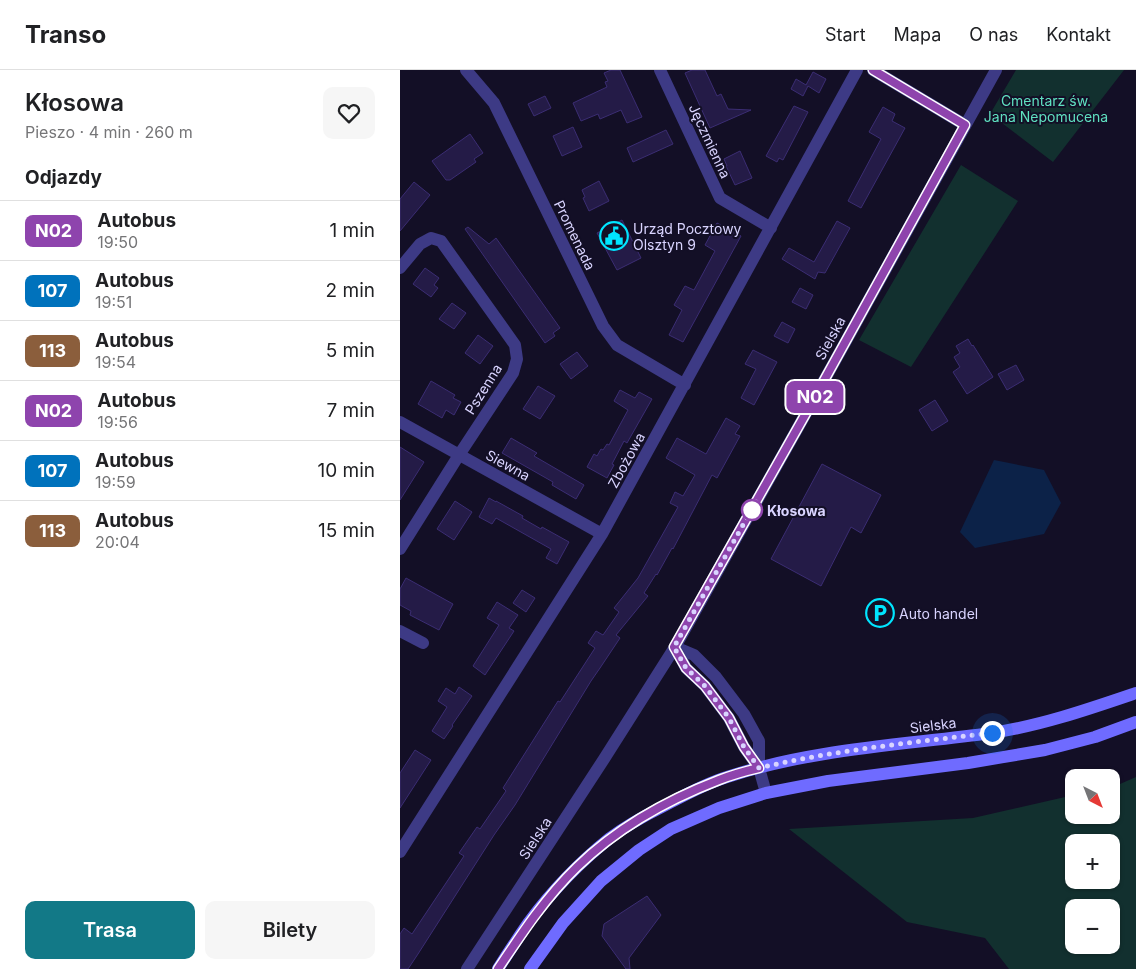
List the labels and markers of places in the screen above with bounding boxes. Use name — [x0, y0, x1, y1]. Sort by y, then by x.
place label: Urząd Pocztowy Olsztyn 9 — [633, 220, 742, 253]
public building icon: Urząd Pocztowy Olsztyn 9 — [599, 221, 629, 251]
marker: Kłosowa — [741, 499, 763, 521]
place label: Kłosowa — [767, 502, 826, 519]
parking icon: Auto handel — [865, 598, 895, 628]
place label: Auto handel — [899, 605, 978, 622]

